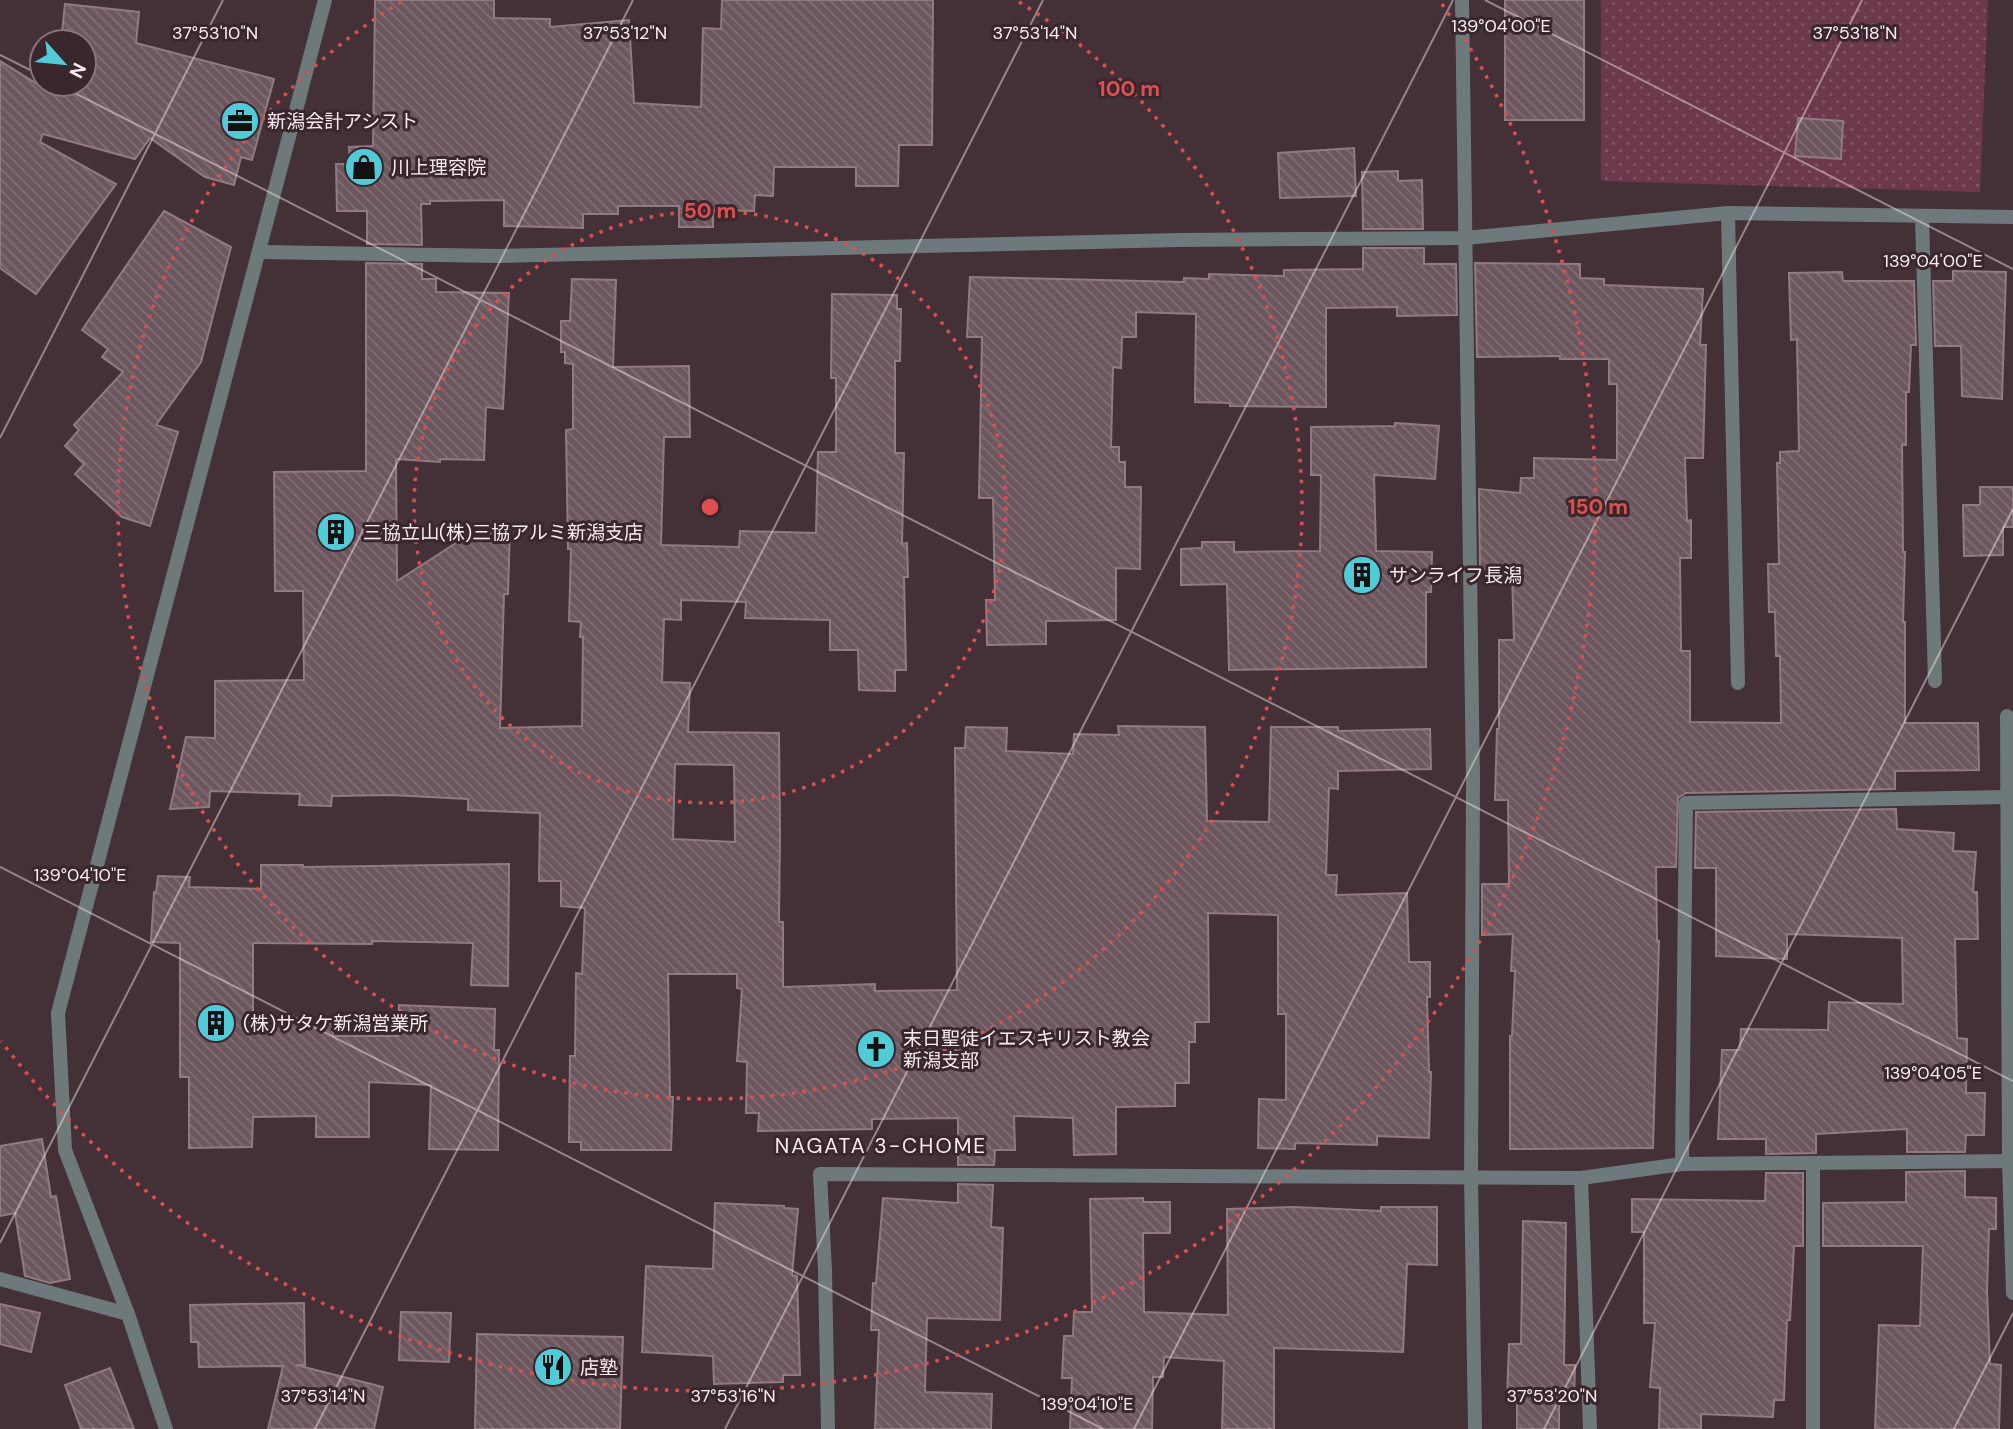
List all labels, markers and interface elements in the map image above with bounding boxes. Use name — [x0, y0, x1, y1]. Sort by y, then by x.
text: 139°04'00"E — [1451, 14, 1551, 38]
text: 37°53'10"N — [172, 21, 258, 45]
text: 37°53'12"N — [583, 21, 667, 45]
text: 37°53'14"N — [993, 21, 1077, 45]
text: 37°53'18"N — [1813, 21, 1897, 45]
north arrow — [28, 28, 98, 98]
text: N — [63, 59, 92, 82]
text: 100 m — [1098, 75, 1160, 103]
office icon: 新潟会計アシスト — [219, 100, 261, 142]
place label: 新潟会計アシスト — [267, 109, 418, 134]
shop icon: 川上理容院 — [343, 146, 385, 188]
place label: 川上理容院 — [391, 155, 486, 180]
text: 50 m — [684, 197, 736, 225]
text: 139°04'00"E — [1883, 249, 1983, 273]
text: 150 m — [1568, 493, 1628, 521]
centre of rings — [698, 495, 722, 519]
building icon: 三協立山(株)三協アルミ新潟支店 — [315, 511, 357, 553]
place label: 三協立山(株)三協アルミ新潟支店 — [363, 520, 643, 545]
building icon: サンライフ長潟 — [1341, 554, 1383, 596]
place label: サンライフ長潟 — [1389, 563, 1522, 588]
text: 139°04'10"E — [34, 863, 126, 887]
building icon: (株)サタケ新潟営業所 — [195, 1002, 237, 1044]
place label: (株)サタケ新潟営業所 — [243, 1011, 428, 1036]
place label: 末日聖徒イエスキリスト教会 新潟支部 — [903, 1026, 1150, 1073]
church icon: 末日聖徒イエスキリスト教会 新潟支部 — [855, 1028, 897, 1070]
text: 139°04'05"E — [1884, 1061, 1982, 1085]
district label: NAGATA 3-CHOME — [775, 1132, 987, 1160]
restaurant icon: 店塾 — [532, 1346, 574, 1388]
place label: 店塾 — [580, 1355, 618, 1380]
text: 37°53'14"N — [281, 1384, 365, 1408]
text: 37°53'16"N — [690, 1384, 776, 1408]
text: 37°53'20"N — [1507, 1384, 1597, 1408]
text: 139°04'10"E — [1041, 1392, 1133, 1416]

